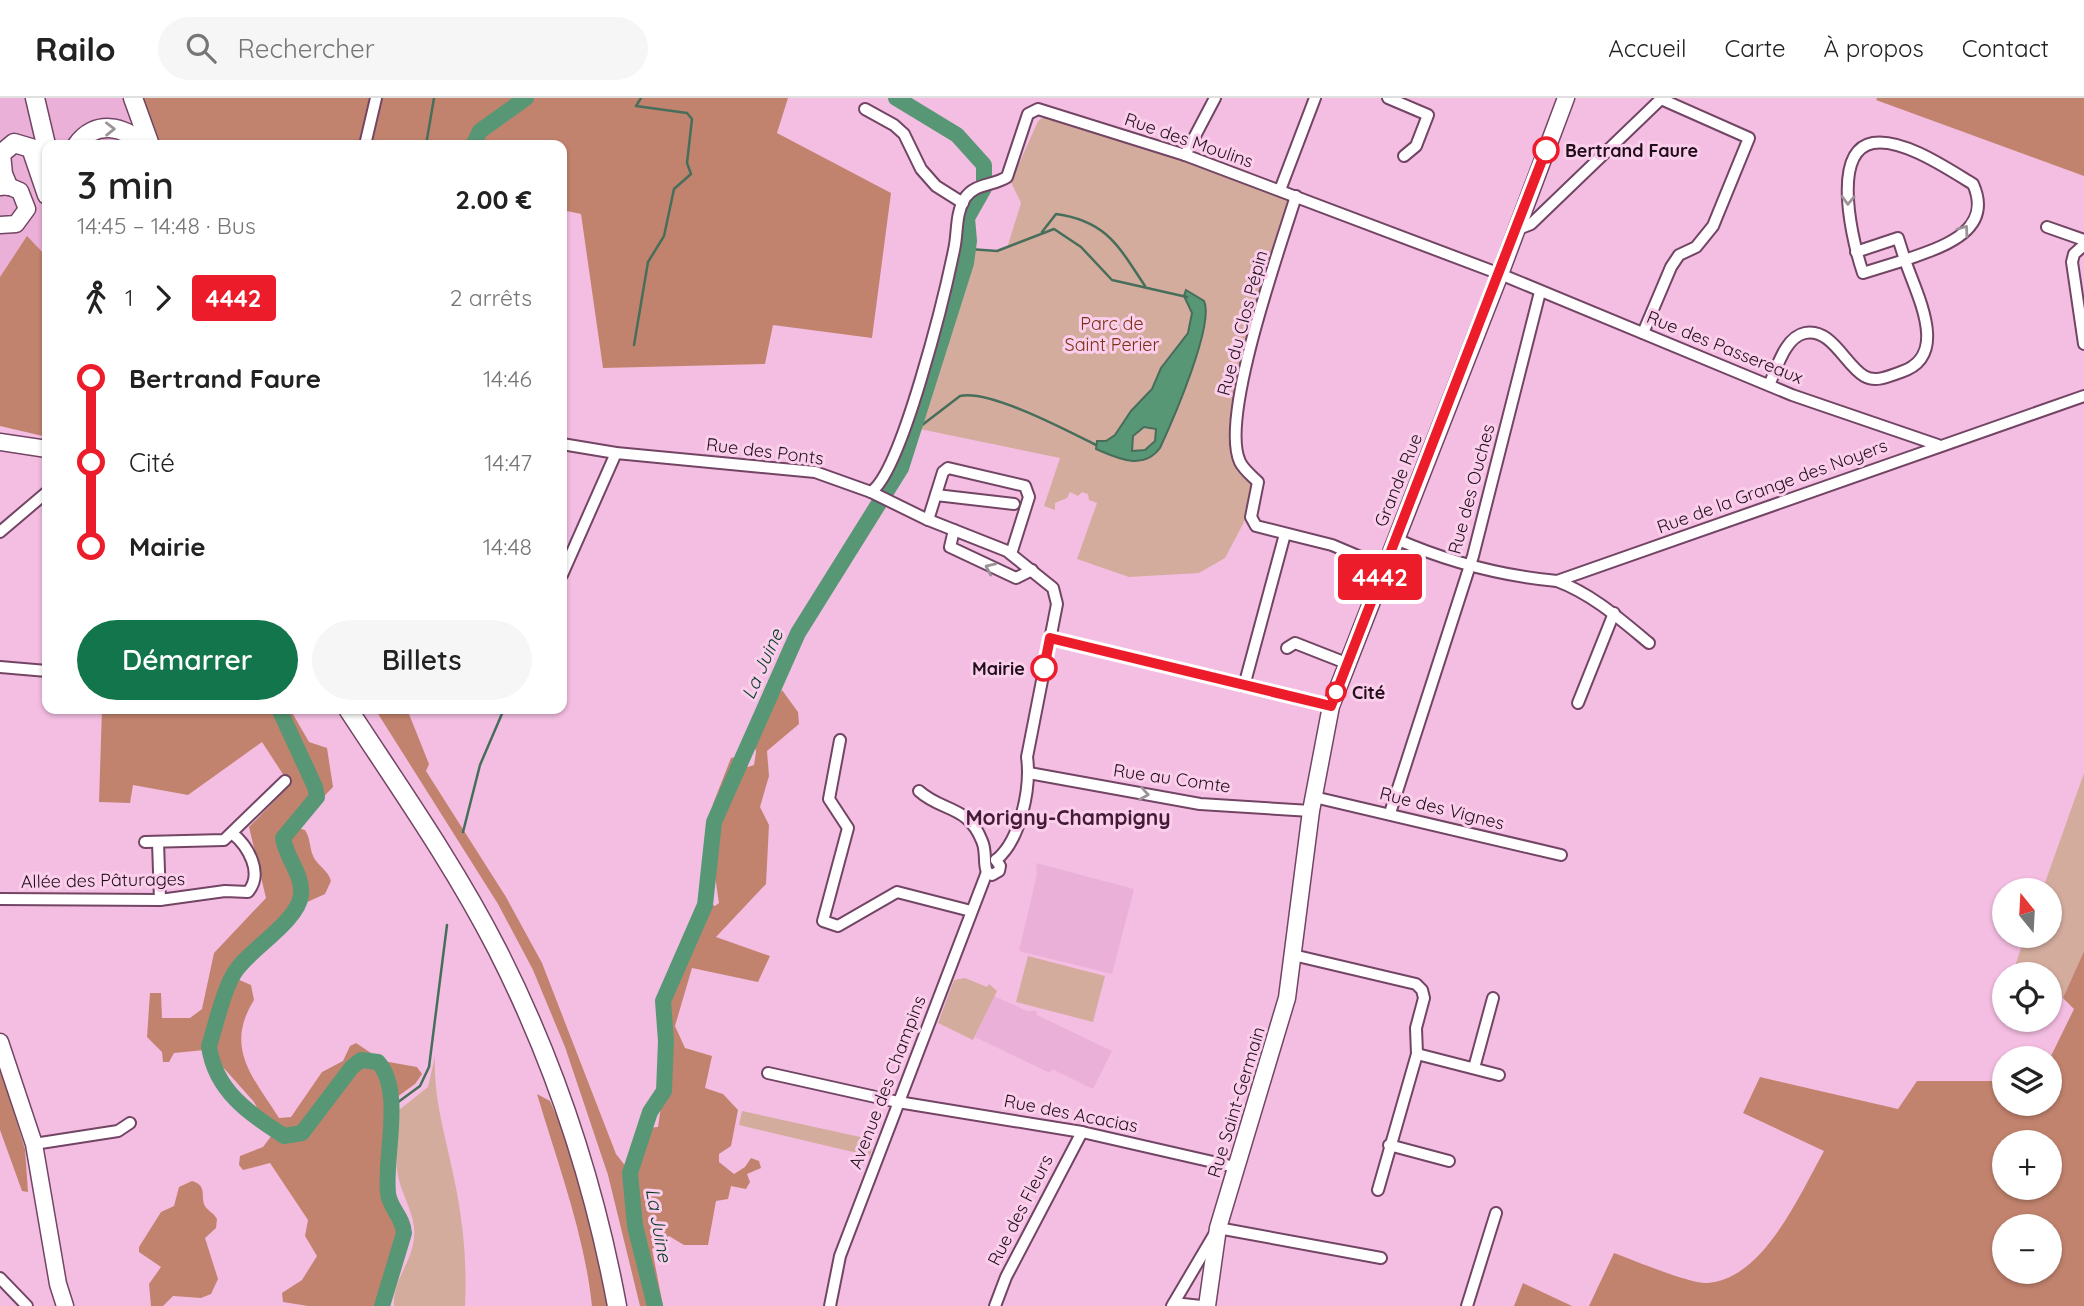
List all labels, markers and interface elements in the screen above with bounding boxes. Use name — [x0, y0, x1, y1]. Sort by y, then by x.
search box — [158, 17, 648, 80]
text: Railo — [35, 28, 116, 69]
icon: search — [182, 29, 220, 67]
text: Rechercher — [238, 32, 375, 65]
text: Accueil — [1608, 33, 1687, 63]
text: Carte — [1725, 33, 1786, 63]
text: À propos — [1824, 33, 1924, 63]
text: Contact — [1962, 33, 2049, 63]
street label: Rue des Moulins — [1122, 107, 1256, 173]
one-way arrow — [105, 122, 116, 137]
marker: Bertrand Faure — [1533, 137, 1559, 163]
place label: Bertrand Faure — [1565, 139, 1698, 162]
text: 3 min — [77, 161, 174, 209]
text: 2.00 € — [455, 183, 532, 216]
one-way arrow — [1841, 195, 1856, 206]
text: 14:45 – 14:48 · Bus — [77, 211, 256, 240]
one-way arrow — [1956, 225, 1968, 238]
street label: Rue du Clos Pépin — [1212, 248, 1272, 398]
icon: walk — [77, 279, 115, 317]
icon: forward — [144, 279, 182, 317]
text: 1 — [125, 283, 134, 312]
text: 4442 — [206, 283, 262, 313]
text: 2 arrêts — [450, 283, 532, 312]
street label: Rue des Passereaux — [1643, 305, 1807, 389]
park label: Parc de Saint Perier — [1065, 312, 1160, 356]
text: Bertrand Faure — [129, 362, 321, 395]
text: 14:46 — [483, 364, 532, 393]
street label: Rue des Ouches — [1443, 421, 1499, 557]
street label: Grande Rue — [1369, 430, 1427, 530]
street label: Rue des Ponts — [705, 432, 825, 470]
street label: Rue de la Grange des Noyers — [1654, 434, 1890, 538]
text: Cité — [129, 446, 175, 479]
text: 14:47 — [484, 448, 532, 477]
text: Mairie — [129, 530, 206, 563]
text: 14:48 — [483, 532, 532, 561]
line badge: 4442 — [1331, 554, 1429, 600]
one-way arrow — [985, 562, 997, 576]
text: 4442 — [1352, 562, 1408, 592]
button: Démarrer — [77, 620, 298, 700]
button: Billets — [312, 620, 532, 700]
water label: La Juine — [736, 624, 789, 703]
marker: Mairie — [1031, 655, 1057, 681]
place label: Mairie — [972, 657, 1025, 680]
place label: Cité — [1352, 681, 1385, 704]
marker: Cité — [1326, 682, 1346, 702]
street label: Rue au Comte — [1112, 758, 1232, 798]
street label: Rue des Vignes — [1377, 781, 1507, 835]
one-way arrow — [1138, 786, 1150, 801]
district label: Morigny-Champigny — [965, 804, 1171, 830]
street label: Allée des Pâturages — [21, 867, 185, 893]
north arrow — [1992, 878, 2062, 948]
map controls — [1992, 878, 2062, 1284]
button: locate — [1992, 962, 2062, 1032]
street label: Avenue des Champins — [843, 992, 931, 1172]
street label: Rue Saint-Germain — [1202, 1024, 1270, 1180]
button: layers — [1992, 1046, 2062, 1116]
street label: Rue des Acacias — [1002, 1089, 1140, 1137]
button: + — [1992, 1130, 2062, 1200]
street label: Rue des Fleurs — [982, 1151, 1058, 1269]
water label: La Juine — [641, 1186, 677, 1265]
button: − — [1992, 1214, 2062, 1284]

